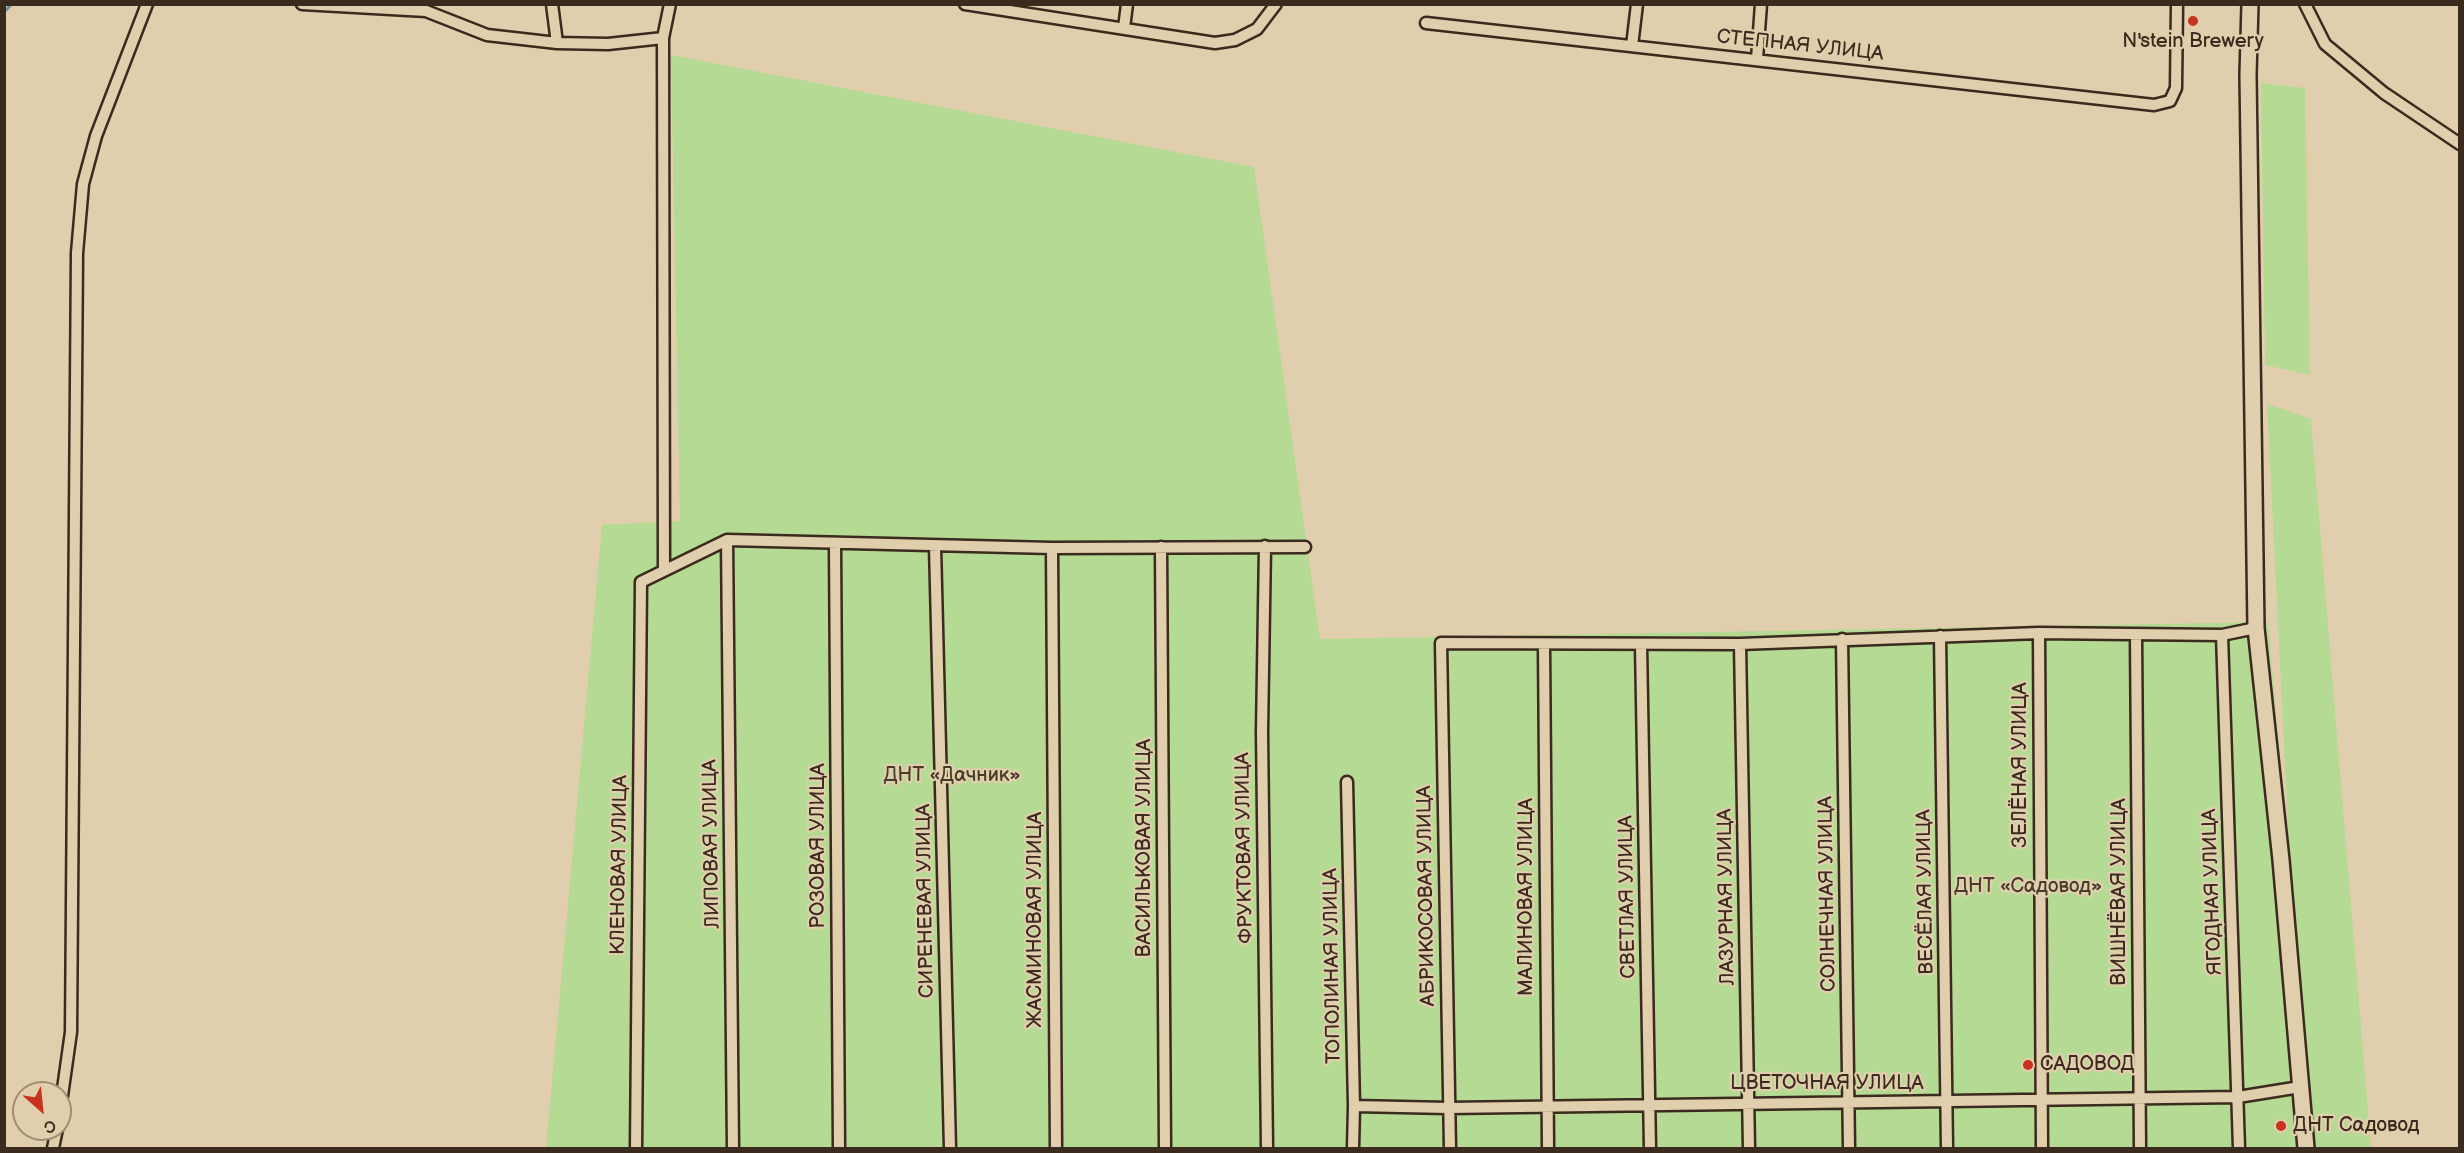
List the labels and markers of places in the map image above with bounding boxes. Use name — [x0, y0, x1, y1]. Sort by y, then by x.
marker: N'stein Brewery — [2186, 14, 2200, 28]
place label: N'stein Brewery — [2122, 30, 2264, 54]
place label: САДОВОД — [2040, 1053, 2135, 1077]
marker: САДОВОД — [2021, 1058, 2035, 1072]
place label: ДНТ Садовод — [2293, 1114, 2419, 1138]
marker: ДНТ Садовод — [2274, 1119, 2288, 1133]

